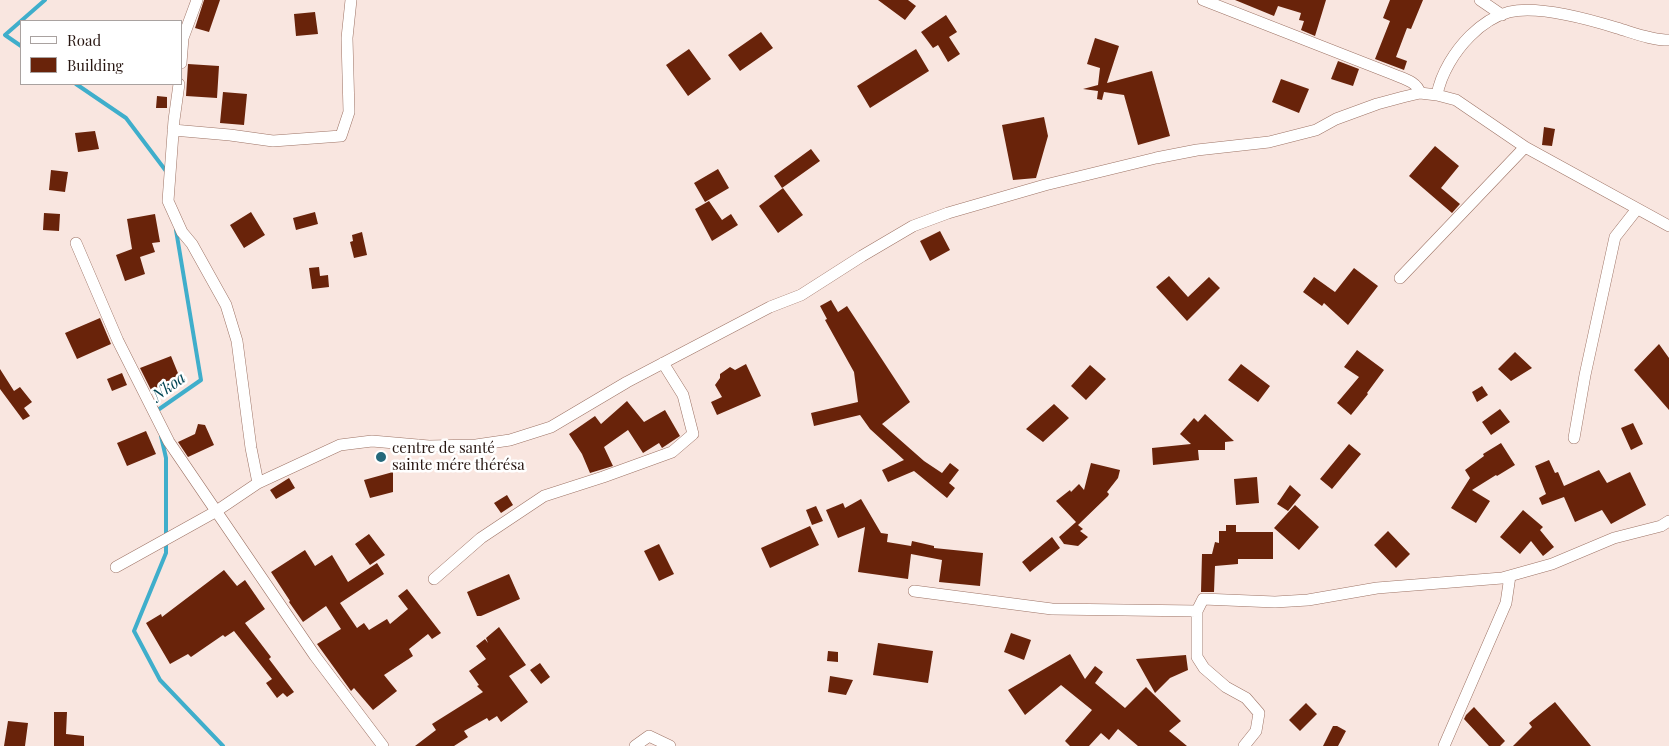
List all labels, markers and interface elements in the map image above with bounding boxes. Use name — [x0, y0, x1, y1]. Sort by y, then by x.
legend — [20, 20, 182, 85]
text: Road — [67, 30, 101, 50]
text: Building — [67, 55, 123, 75]
water label: Nkoa — [148, 368, 190, 406]
place label: centre de santé sainte mére thérésa — [392, 439, 525, 474]
marker: centre de santé sainte mére thérésa — [374, 450, 388, 464]

